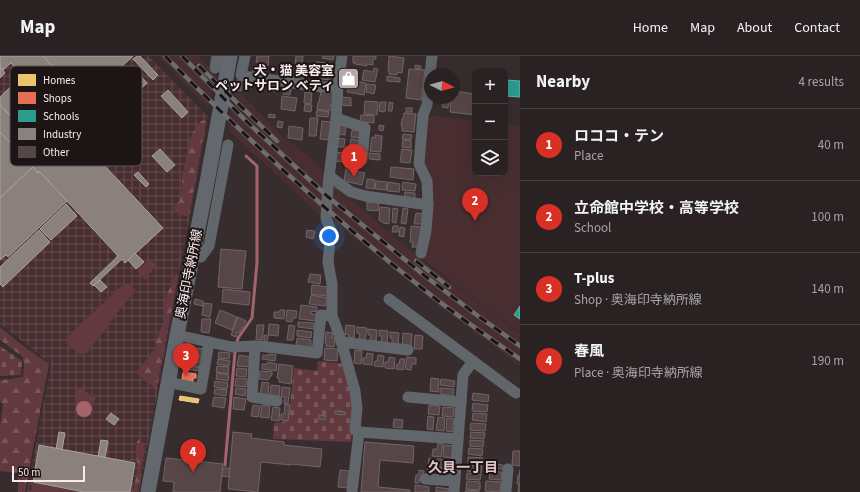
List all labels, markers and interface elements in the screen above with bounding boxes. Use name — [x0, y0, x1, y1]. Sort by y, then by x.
text: Map — [20, 14, 55, 41]
text: Home — [633, 18, 668, 38]
text: Map — [690, 18, 715, 38]
text: About — [737, 18, 772, 38]
text: Contact — [794, 18, 840, 38]
place label: 犬・猫 美容室 ペットサロン ベティ — [215, 62, 334, 95]
shop icon: 犬・猫 美容室 ペットサロン ベティ — [336, 65, 362, 91]
legend — [10, 66, 142, 166]
north arrow — [424, 68, 460, 104]
map controls — [472, 68, 508, 176]
button: + — [472, 68, 508, 104]
text: Nearby — [536, 70, 590, 94]
text: Homes — [43, 73, 76, 88]
text: 4 results — [799, 73, 844, 91]
text: Shops — [43, 91, 72, 106]
button: − — [472, 104, 508, 140]
text: Schools — [43, 109, 80, 124]
text: ロココ・テン — [574, 126, 664, 147]
text: Industry — [43, 127, 81, 142]
text: 1 — [546, 136, 552, 154]
text: 40 m — [818, 136, 844, 154]
button: layers — [472, 140, 508, 176]
pin: 1 — [341, 144, 367, 177]
text: Other — [43, 145, 69, 160]
text: Place — [574, 147, 603, 165]
pin: 2 — [462, 188, 488, 221]
text: 立命館中学校・高等学校 — [574, 198, 739, 219]
text: 2 — [546, 208, 552, 226]
text: 100 m — [811, 208, 844, 226]
text: School — [574, 219, 611, 237]
your location — [319, 226, 339, 246]
street label: 奥海印寺納所線 — [171, 228, 207, 320]
text: T-plus — [574, 268, 614, 289]
text: 3 — [546, 280, 552, 298]
text: 140 m — [811, 280, 844, 298]
text: Shop · 奥海印寺納所線 — [574, 291, 702, 309]
text: 春風 — [574, 341, 604, 362]
pin: 3 — [173, 343, 199, 376]
text: 4 — [546, 352, 552, 370]
text: 190 m — [811, 352, 844, 370]
text: Place · 奥海印寺納所線 — [574, 364, 703, 382]
pin: 4 — [180, 439, 206, 472]
district label: 久貝一丁目 — [428, 458, 498, 478]
scale bar — [12, 464, 85, 483]
text: 50 m — [18, 465, 40, 480]

